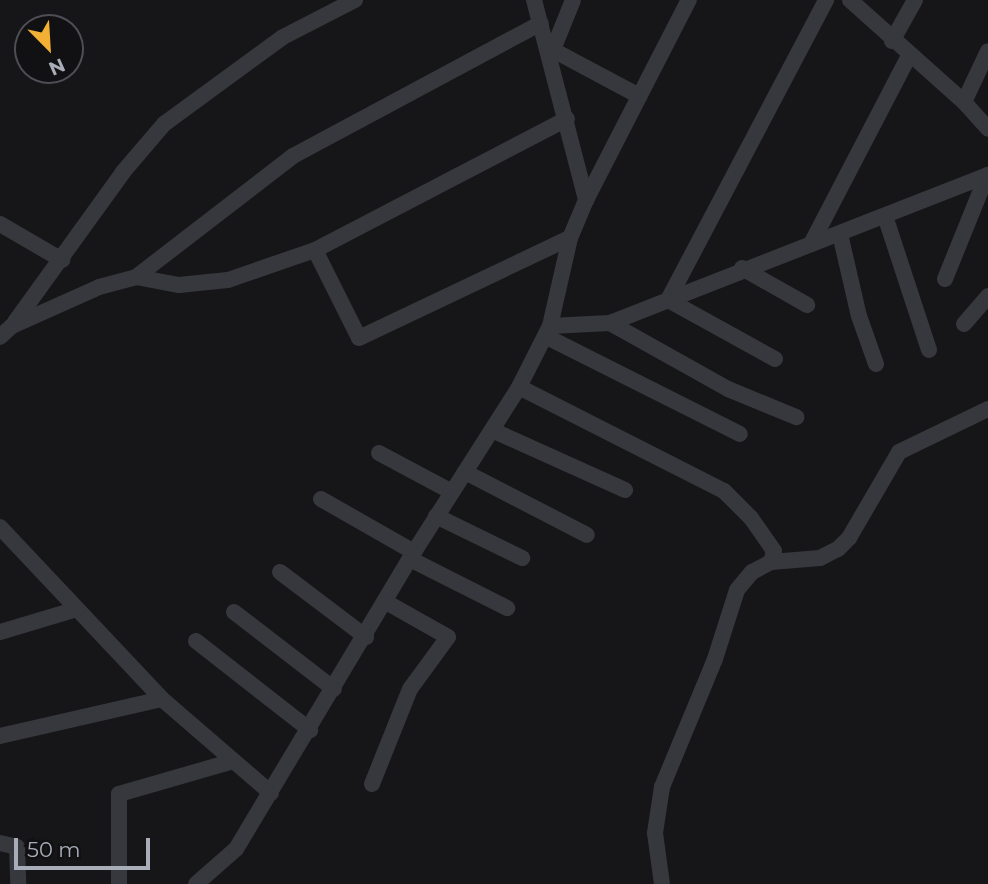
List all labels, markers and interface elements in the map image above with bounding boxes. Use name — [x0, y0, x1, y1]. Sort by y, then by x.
north arrow — [14, 14, 84, 84]
text: N — [45, 53, 69, 80]
scale bar — [18, 824, 154, 868]
text: 50 m — [27, 837, 81, 862]

